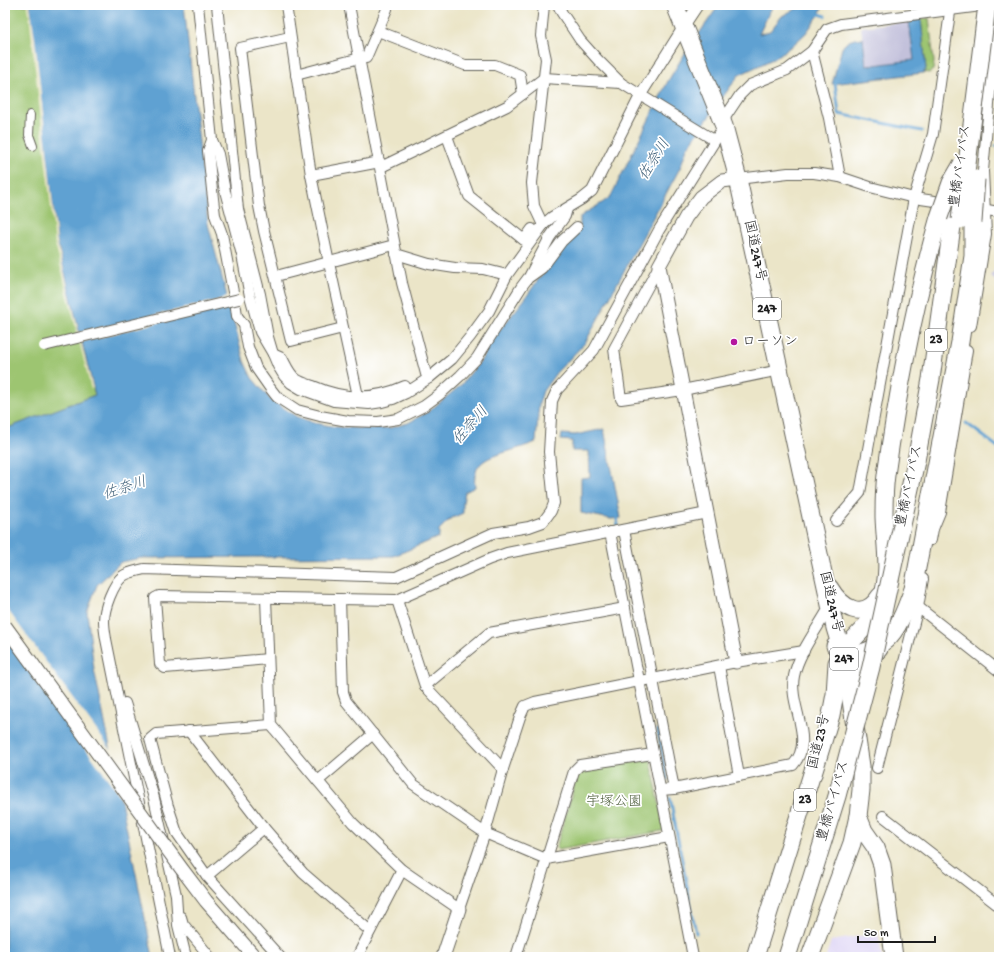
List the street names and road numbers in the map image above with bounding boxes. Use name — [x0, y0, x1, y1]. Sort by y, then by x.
street label: 豊橋バイパス — [947, 123, 975, 209]
street label: 国道247号 — [739, 219, 769, 283]
road number: 247 — [753, 298, 781, 320]
road number: 23 — [925, 329, 947, 351]
street label: 豊橋バイパス — [893, 443, 927, 529]
street label: 国道247号 — [815, 570, 845, 634]
road number: 247 — [830, 648, 858, 670]
street label: 国道23号 — [805, 713, 835, 771]
street label: 豊橋バイパス — [814, 758, 854, 844]
road number: 23 — [794, 789, 816, 811]

